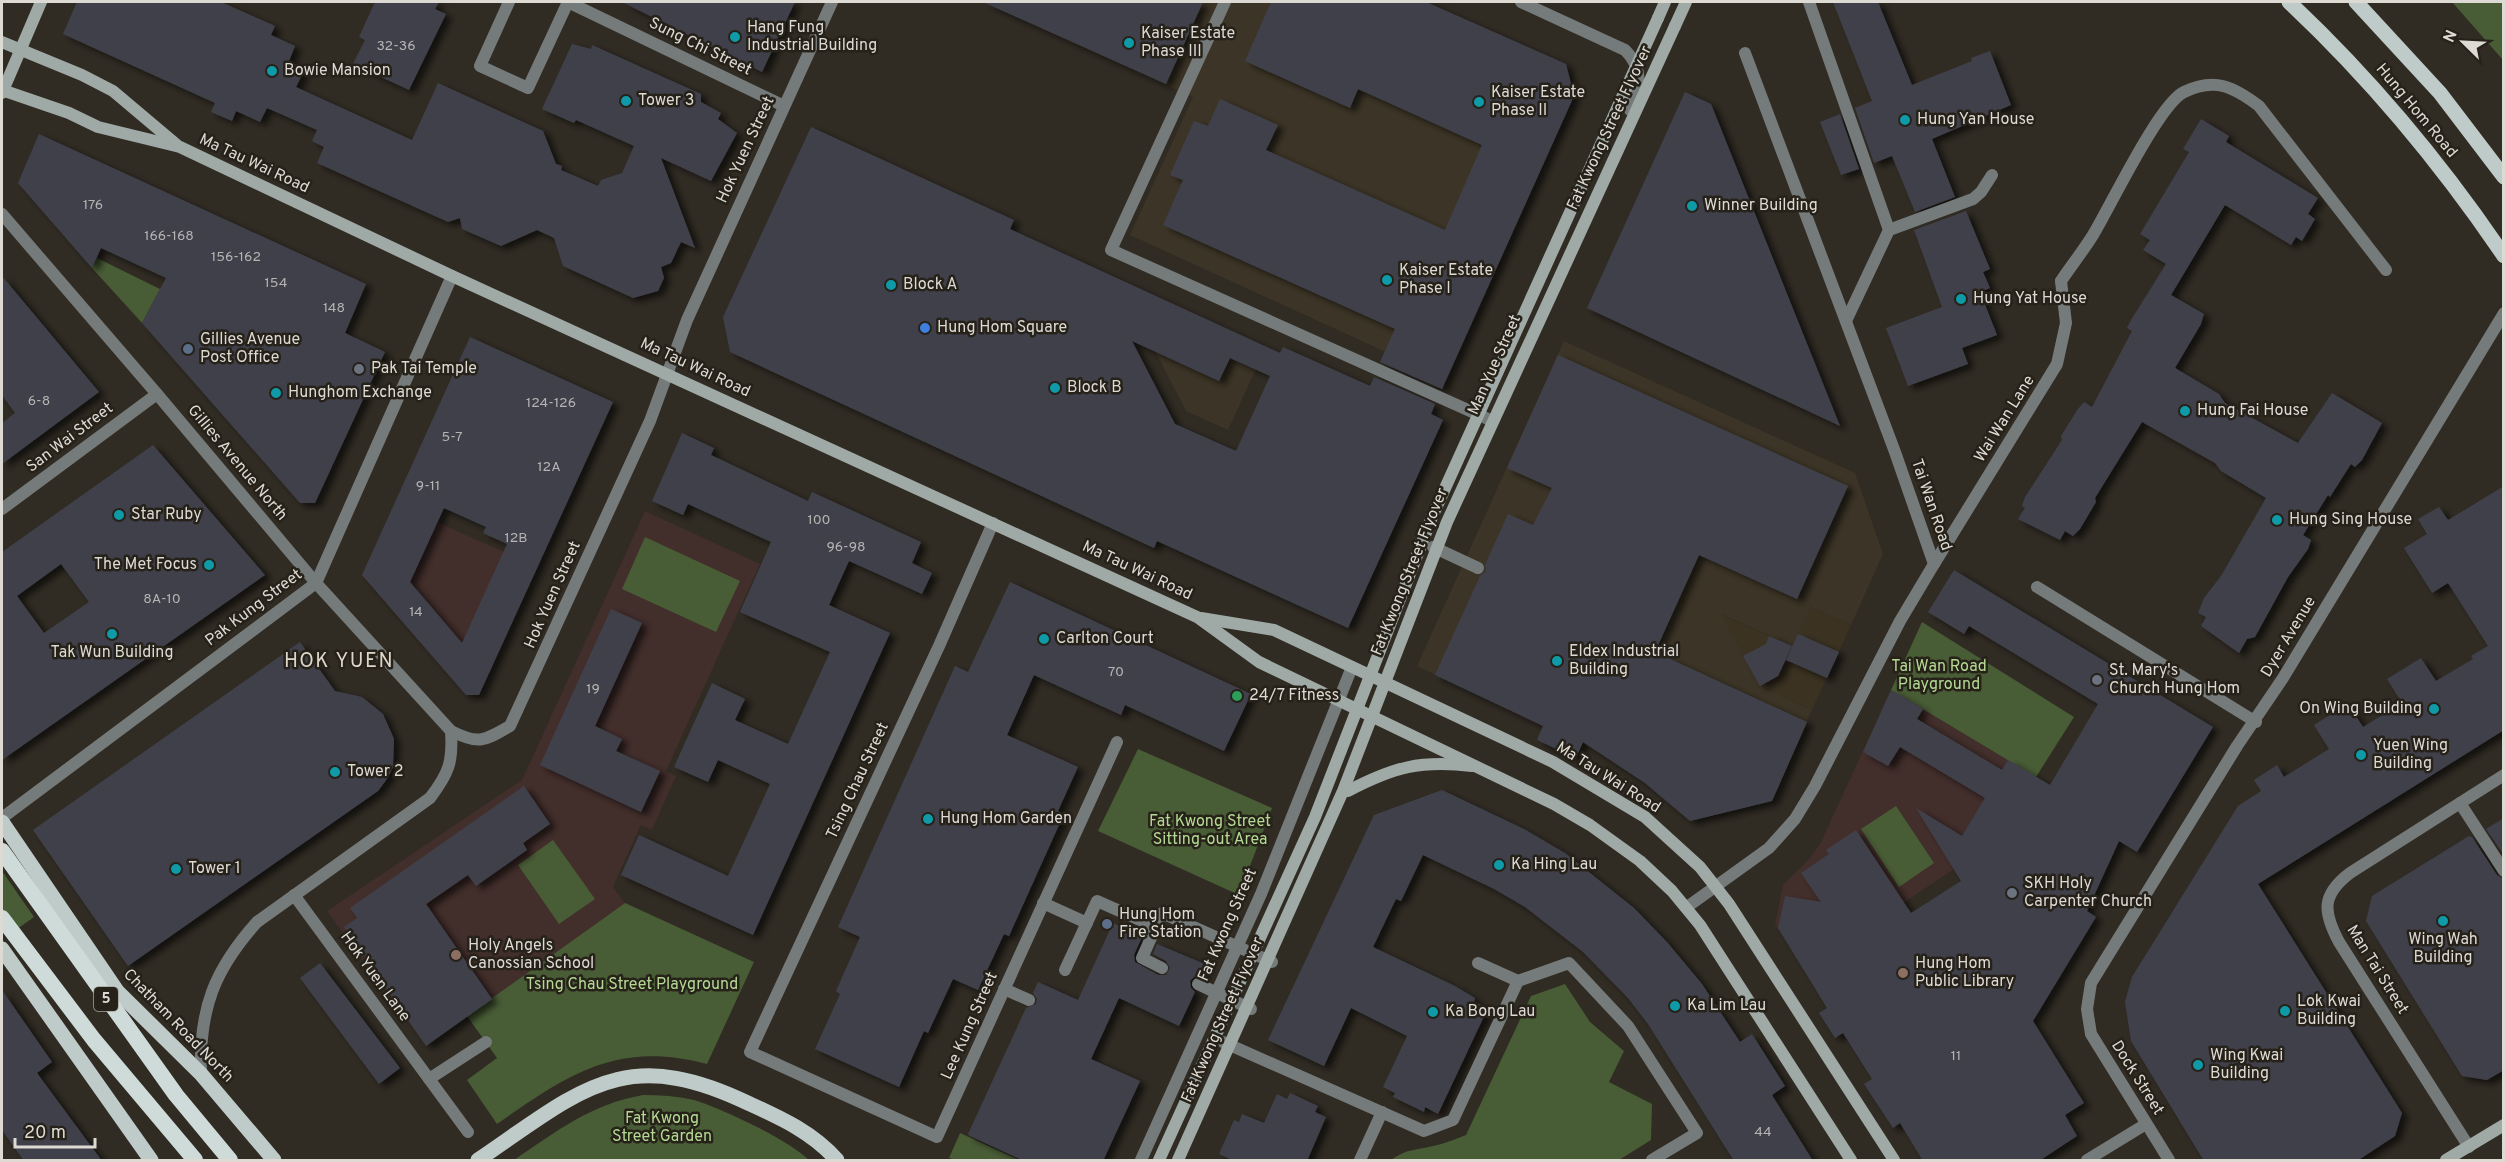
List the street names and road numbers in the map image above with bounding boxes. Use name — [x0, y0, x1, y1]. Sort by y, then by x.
street label: Sung Chi Street — [645, 13, 755, 81]
street label: Fat Kwong Street Flyover — [1563, 43, 1657, 213]
street label: Hung Hom Road — [2371, 60, 2461, 162]
street label: Hok Yuen Street — [713, 93, 779, 207]
street label: Ma Tau Wai Road — [196, 130, 312, 198]
street label: Man Yue Street — [1464, 312, 1526, 418]
street label: Ma Tau Wai Road — [637, 334, 753, 402]
street label: Wai Wan Lane — [1970, 372, 2040, 466]
street label: San Wai Street — [22, 399, 118, 477]
street label: Gillies Avenue North — [183, 401, 291, 525]
street label: Tai Wan Road — [1906, 457, 1956, 553]
street label: Fat Kwong Street Flyover — [1367, 485, 1453, 659]
street label: Ma Tau Wai Road — [1079, 537, 1195, 605]
street label: Hok Yuen Street — [520, 538, 586, 652]
street label: Pak Kung Street — [202, 565, 306, 651]
street label: Dyer Avenue — [2257, 593, 2321, 681]
street label: Tsing Chau Street — [822, 719, 894, 843]
street label: Ma Tau Wai Road — [1552, 738, 1664, 818]
street label: Fat Kwong Street — [1194, 865, 1262, 985]
street label: Man Tai Street — [2342, 922, 2412, 1018]
street label: Hok Yuen Lane — [335, 928, 415, 1026]
street label: Fat Kwong Street Flyover — [1177, 934, 1269, 1106]
street label: Chatham Road North — [119, 965, 237, 1087]
street label: Lee Kung Street — [937, 969, 1003, 1083]
road number: 5 — [94, 987, 118, 1011]
street label: Dock Street — [2106, 1037, 2168, 1119]

